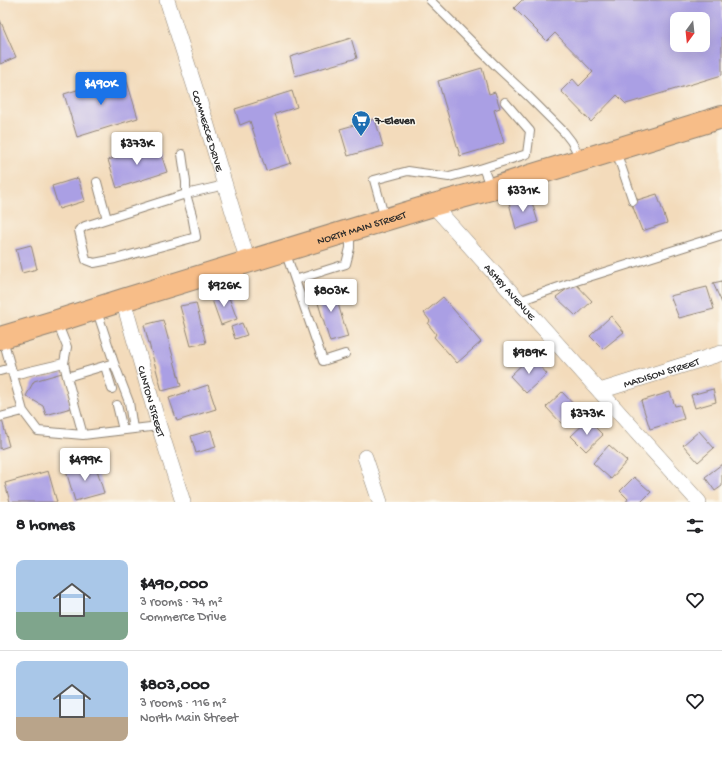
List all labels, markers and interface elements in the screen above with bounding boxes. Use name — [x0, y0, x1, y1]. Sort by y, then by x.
north arrow — [670, 12, 710, 52]
map controls — [670, 12, 710, 52]
pin: $490K — [73, 72, 129, 106]
text: $490K — [84, 77, 118, 92]
street label: COMMERCE DRIVE — [188, 89, 225, 174]
supermarket icon: 7-Eleven — [350, 109, 372, 137]
place label: 7-Eleven — [374, 116, 416, 128]
pin: $373K — [109, 132, 165, 166]
text: $373K — [120, 137, 154, 152]
pin: $331K — [495, 179, 551, 213]
text: $331K — [507, 184, 539, 199]
street label: NORTH MAIN STREET — [316, 209, 409, 248]
street label: ASHBY AVENUE — [481, 262, 538, 324]
pin: $926K — [196, 274, 252, 308]
text: $926K — [208, 279, 240, 294]
pin: $803K — [303, 279, 359, 313]
text: $803K — [314, 284, 348, 299]
pin: $989K — [501, 341, 557, 375]
text: $989K — [512, 346, 546, 361]
street label: MADISON STREET — [622, 356, 702, 391]
street label: CLINTON STREET — [134, 364, 166, 439]
pin: $373K — [559, 402, 615, 436]
text: $373K — [570, 407, 604, 422]
pin: $499K — [57, 448, 113, 482]
text: $499K — [69, 453, 101, 468]
icon: filters — [684, 515, 706, 537]
text: 8 homes — [16, 516, 74, 536]
text: $490,000 — [140, 575, 208, 595]
icon: home — [48, 576, 96, 624]
icon: heart — [684, 589, 706, 611]
text: 3 rooms · 74 m² — [140, 595, 223, 610]
text: Commerce Drive — [140, 610, 226, 625]
text: $803,000 — [140, 676, 210, 696]
icon: home — [48, 677, 96, 725]
icon: heart — [684, 690, 706, 712]
text: 3 rooms · 116 m² — [140, 696, 227, 711]
text: North Main Street — [140, 711, 238, 726]

